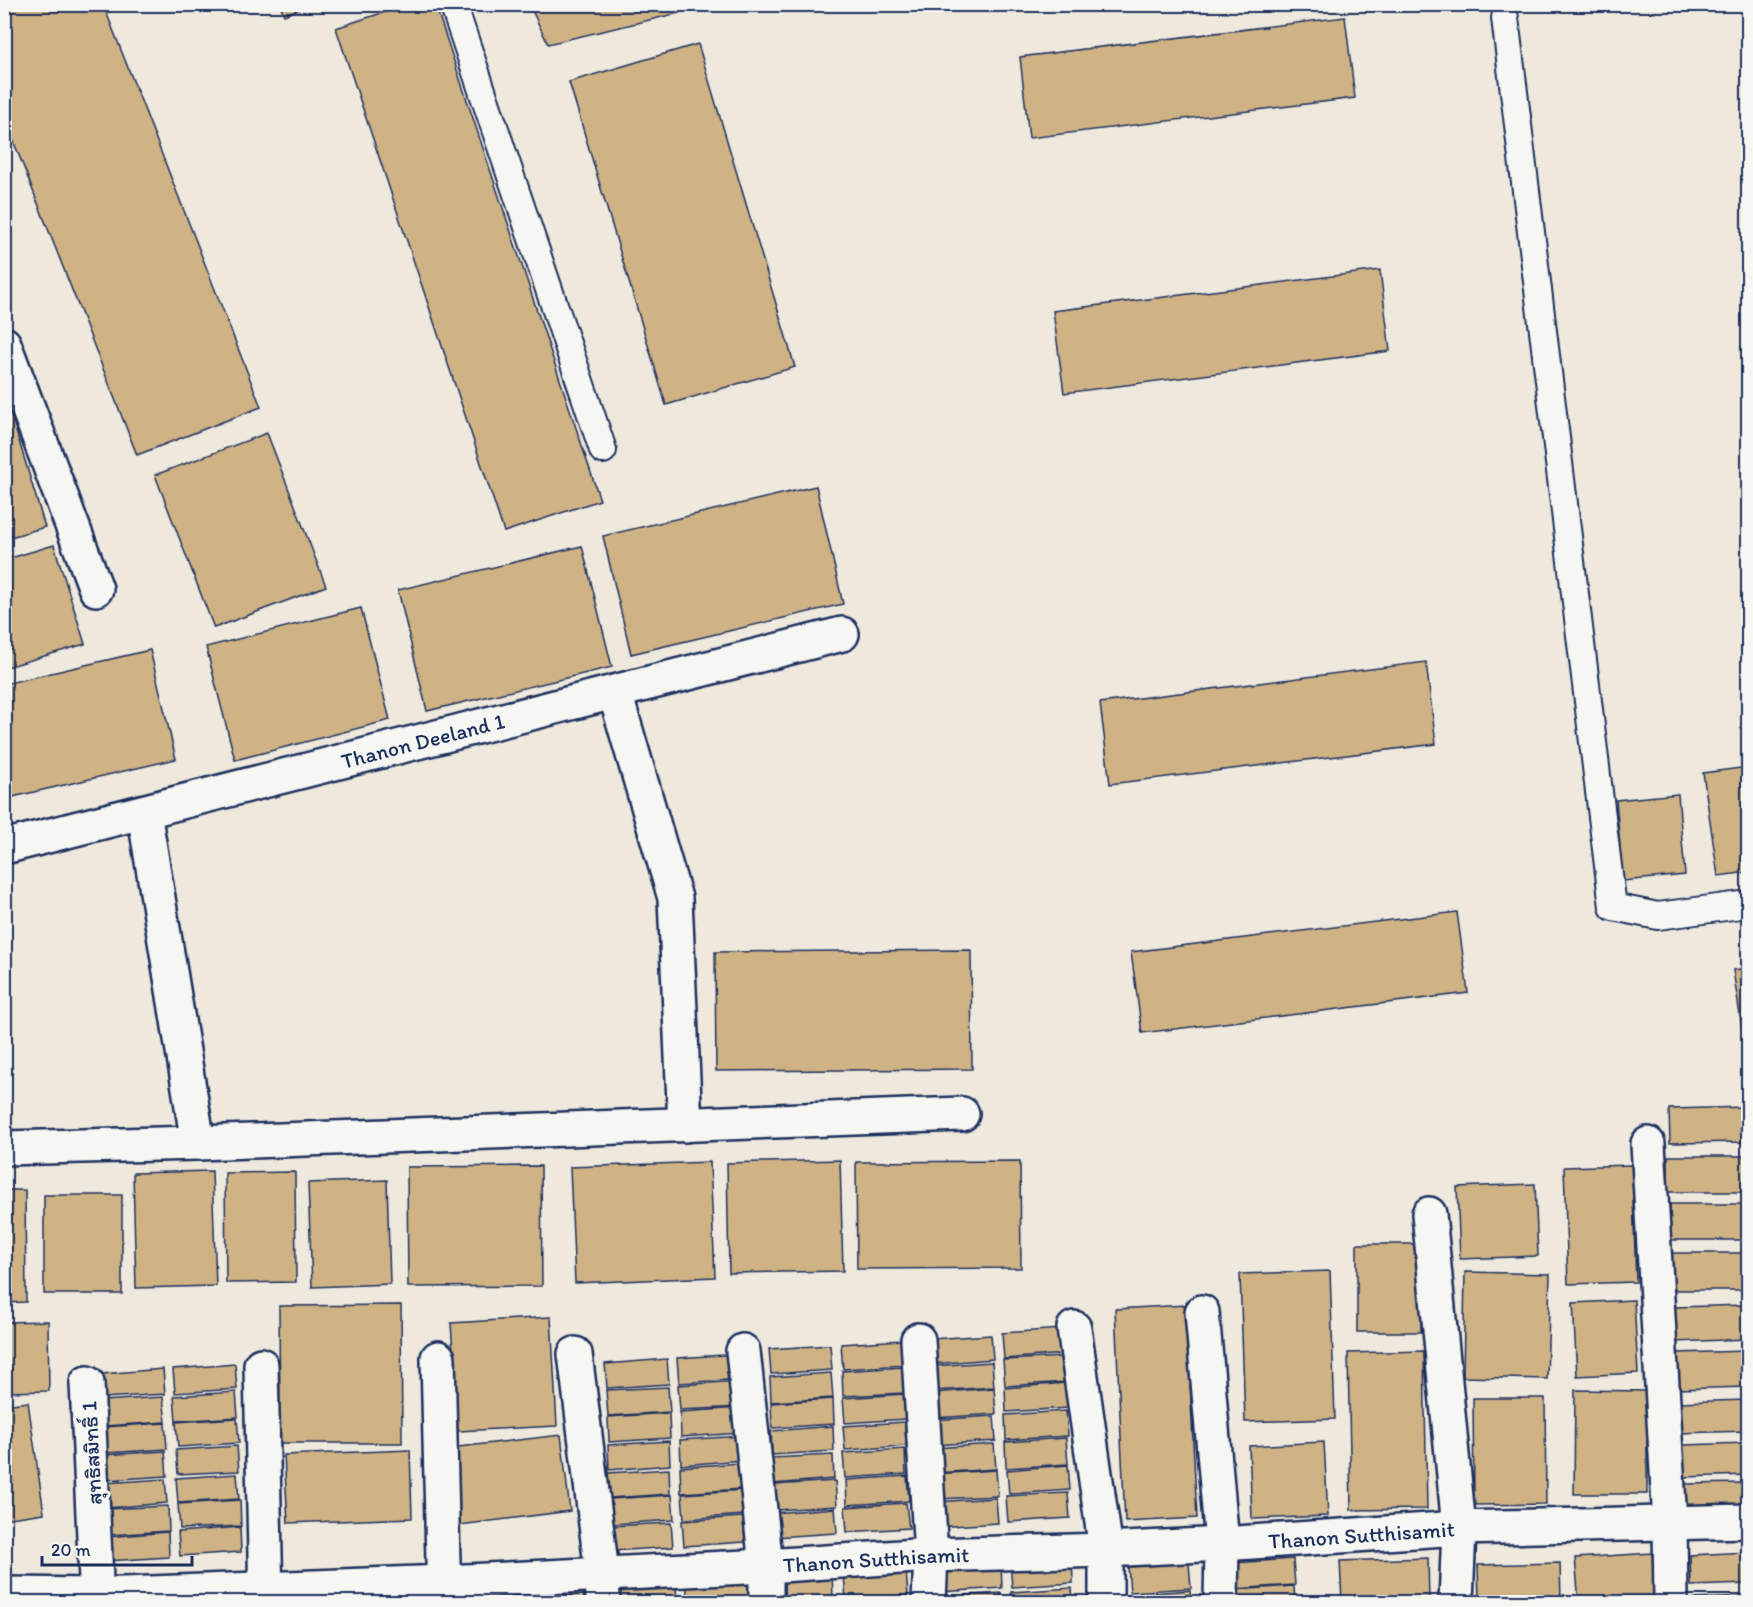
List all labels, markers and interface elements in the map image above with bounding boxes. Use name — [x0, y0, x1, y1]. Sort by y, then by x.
street label: Thanon Deeland 1 — [338, 707, 507, 775]
street label: สุทธิสมิทธิ์ 1 — [74, 1400, 108, 1506]
street label: Thanon Sutthisamit — [1267, 1515, 1456, 1555]
scale bar — [42, 1529, 192, 1567]
text: 20 m — [51, 1539, 91, 1561]
street label: Thanon Sutthisamit — [782, 1541, 970, 1579]

